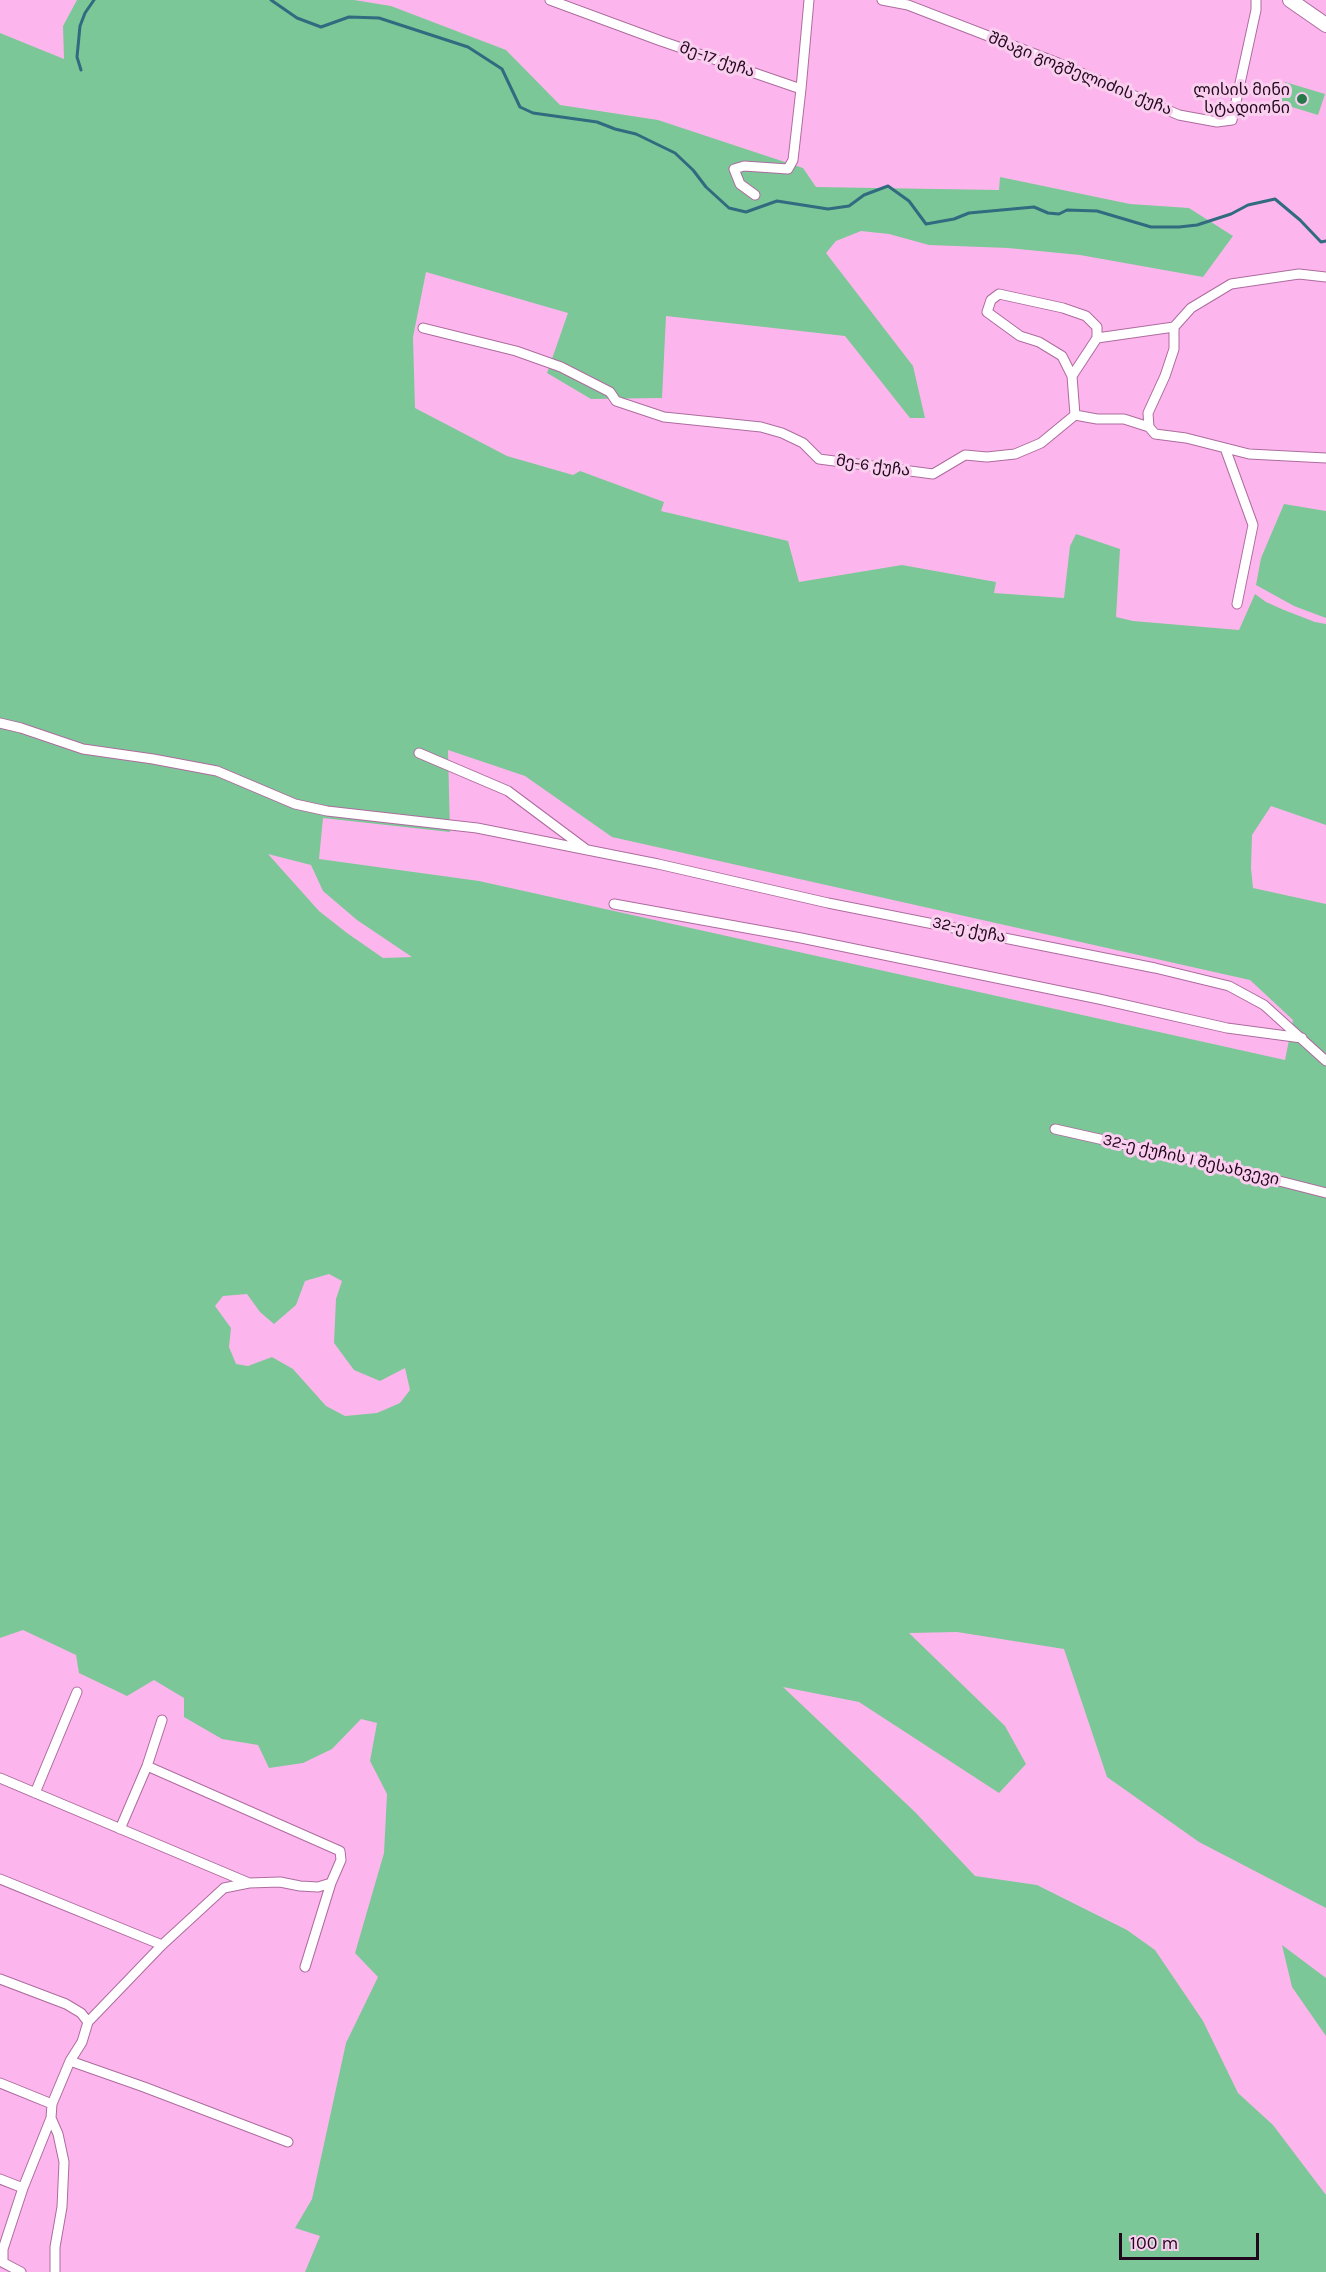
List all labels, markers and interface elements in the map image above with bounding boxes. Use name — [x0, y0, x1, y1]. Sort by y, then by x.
street label: შმაგი გოგშელიძის ქუჩა — [985, 28, 1175, 120]
street label: მე-17 ქუჩა — [677, 38, 757, 82]
place label: ლისის მინი სტადიონი — [1193, 80, 1290, 118]
marker: ლისის მინი სტადიონი — [1295, 92, 1309, 106]
street label: მე-6 ქუჩა — [835, 451, 911, 481]
street label: 32-ე ქუჩა — [930, 913, 1008, 947]
street label: 32-ე ქუჩის I შესახვევი — [1101, 1130, 1281, 1190]
scale bar — [1122, 2221, 1262, 2259]
text: 100 m — [1130, 2232, 1178, 2254]

